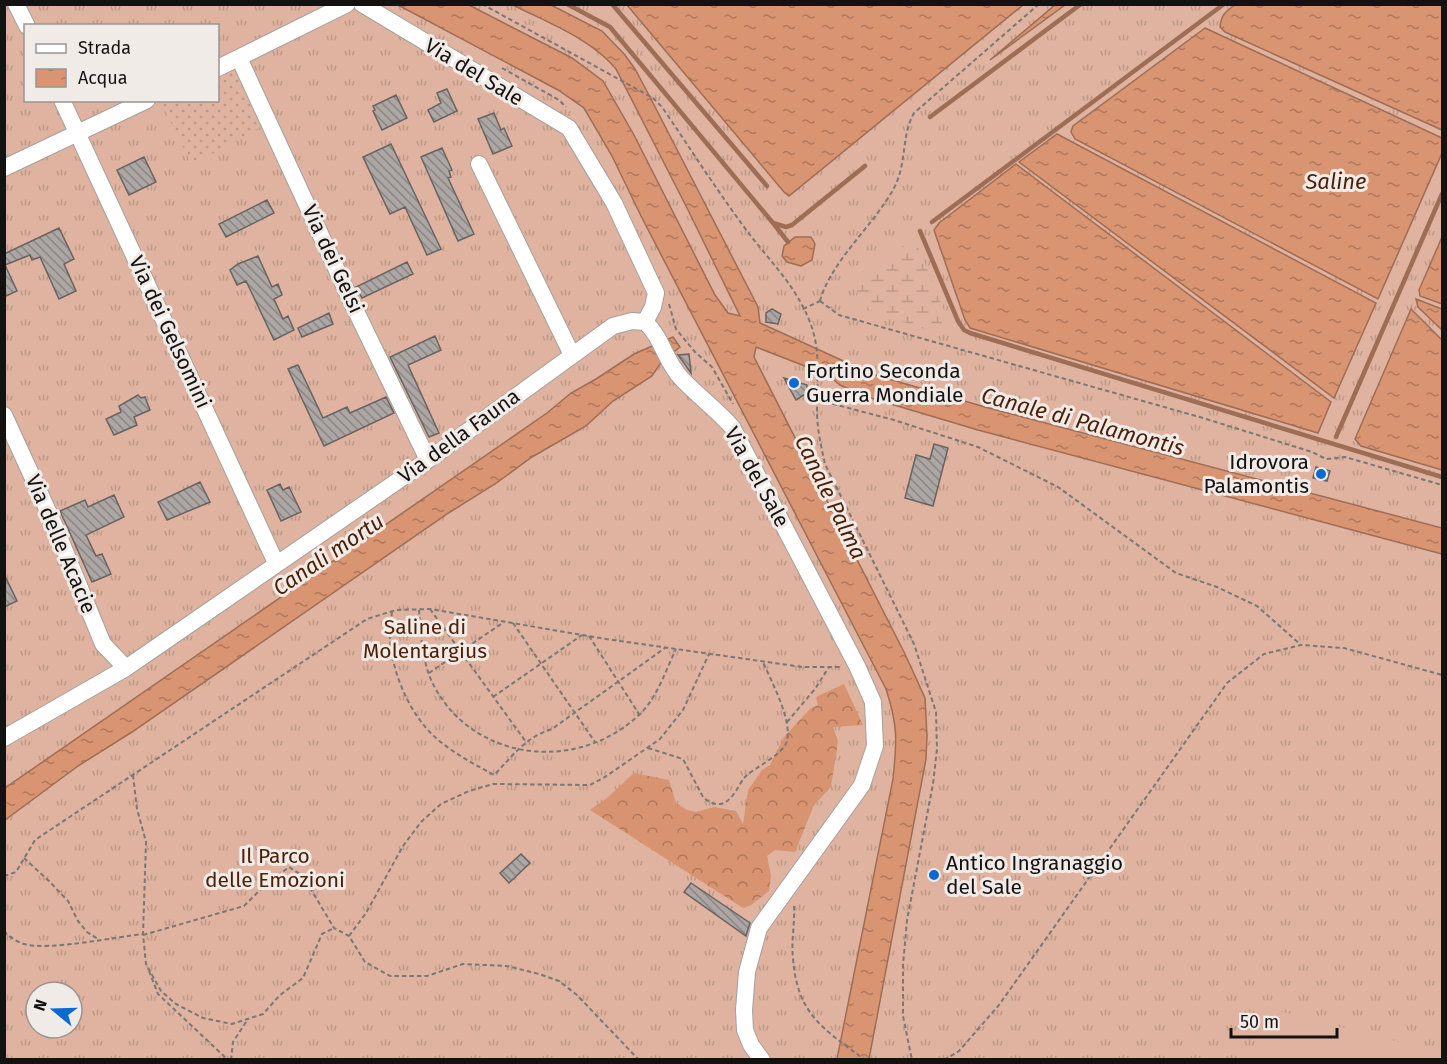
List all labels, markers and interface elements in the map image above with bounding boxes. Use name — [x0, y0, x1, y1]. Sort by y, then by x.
legend — [24, 24, 219, 102]
street label: Via del Sale — [420, 32, 528, 112]
text: Strada — [78, 37, 131, 59]
text: Acqua — [78, 67, 128, 89]
water label: Saline — [1305, 168, 1366, 195]
street label: Via dei Gelsi — [297, 201, 369, 317]
street label: Via dei Gelsomini — [123, 252, 217, 412]
place label: Fortino Seconda Guerra Mondiale — [806, 358, 963, 408]
marker: Fortino Seconda Guerra Mondiale — [787, 376, 801, 390]
water label: Canale di Palamontis — [978, 381, 1187, 462]
street label: Via della Fauna — [393, 383, 525, 489]
street label: Via del Sale — [719, 422, 795, 532]
water label: Canale Palma — [789, 431, 872, 564]
place label: Idrovora Palamontis — [1203, 449, 1309, 499]
marker: Idrovora Palamontis — [1314, 467, 1328, 481]
street label: Via delle Acacie — [20, 471, 102, 617]
water label: Canali mortu — [268, 507, 389, 601]
park label: Saline di Molentargius — [363, 614, 487, 664]
park label: Il Parco delle Emozioni — [205, 843, 345, 893]
place label: Antico Ingranaggio del Sale — [946, 850, 1123, 900]
marker: Antico Ingranaggio del Sale — [927, 868, 941, 882]
north arrow — [24, 980, 84, 1040]
text: N — [30, 997, 51, 1013]
scale bar — [1231, 1001, 1338, 1039]
text: 50 m — [1240, 1011, 1279, 1033]

